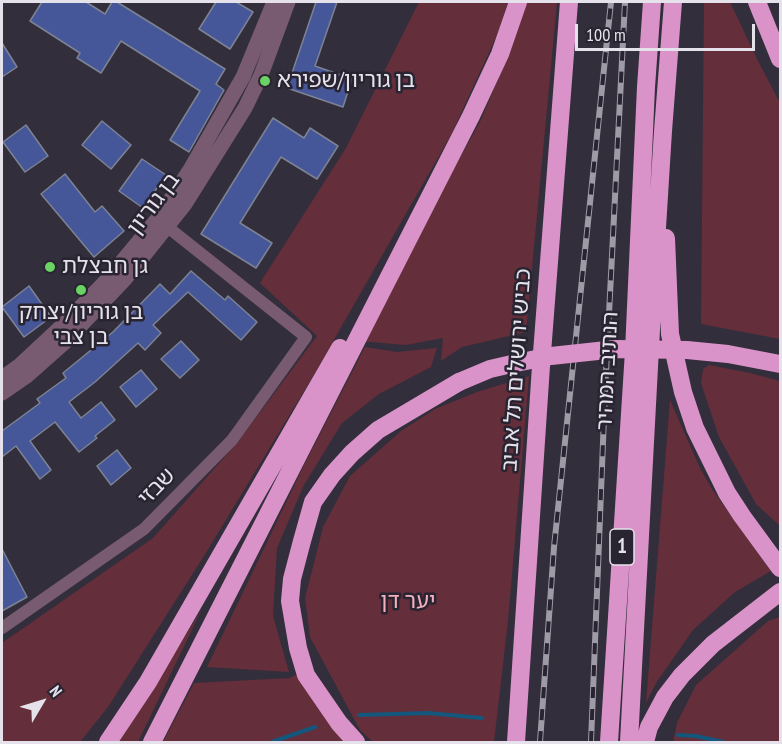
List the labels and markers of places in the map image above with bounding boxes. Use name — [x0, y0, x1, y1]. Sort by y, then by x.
place label: בן גוריון/שפירא — [277, 68, 415, 94]
marker: בן גוריון/שפירא — [258, 74, 272, 88]
place label: גן חבצלת — [62, 254, 148, 280]
marker: גן חבצלת — [43, 260, 57, 274]
marker: בן גוריון/יצחק בן צבי — [74, 283, 88, 297]
place label: בן גוריון/יצחק בן צבי — [19, 300, 143, 352]

